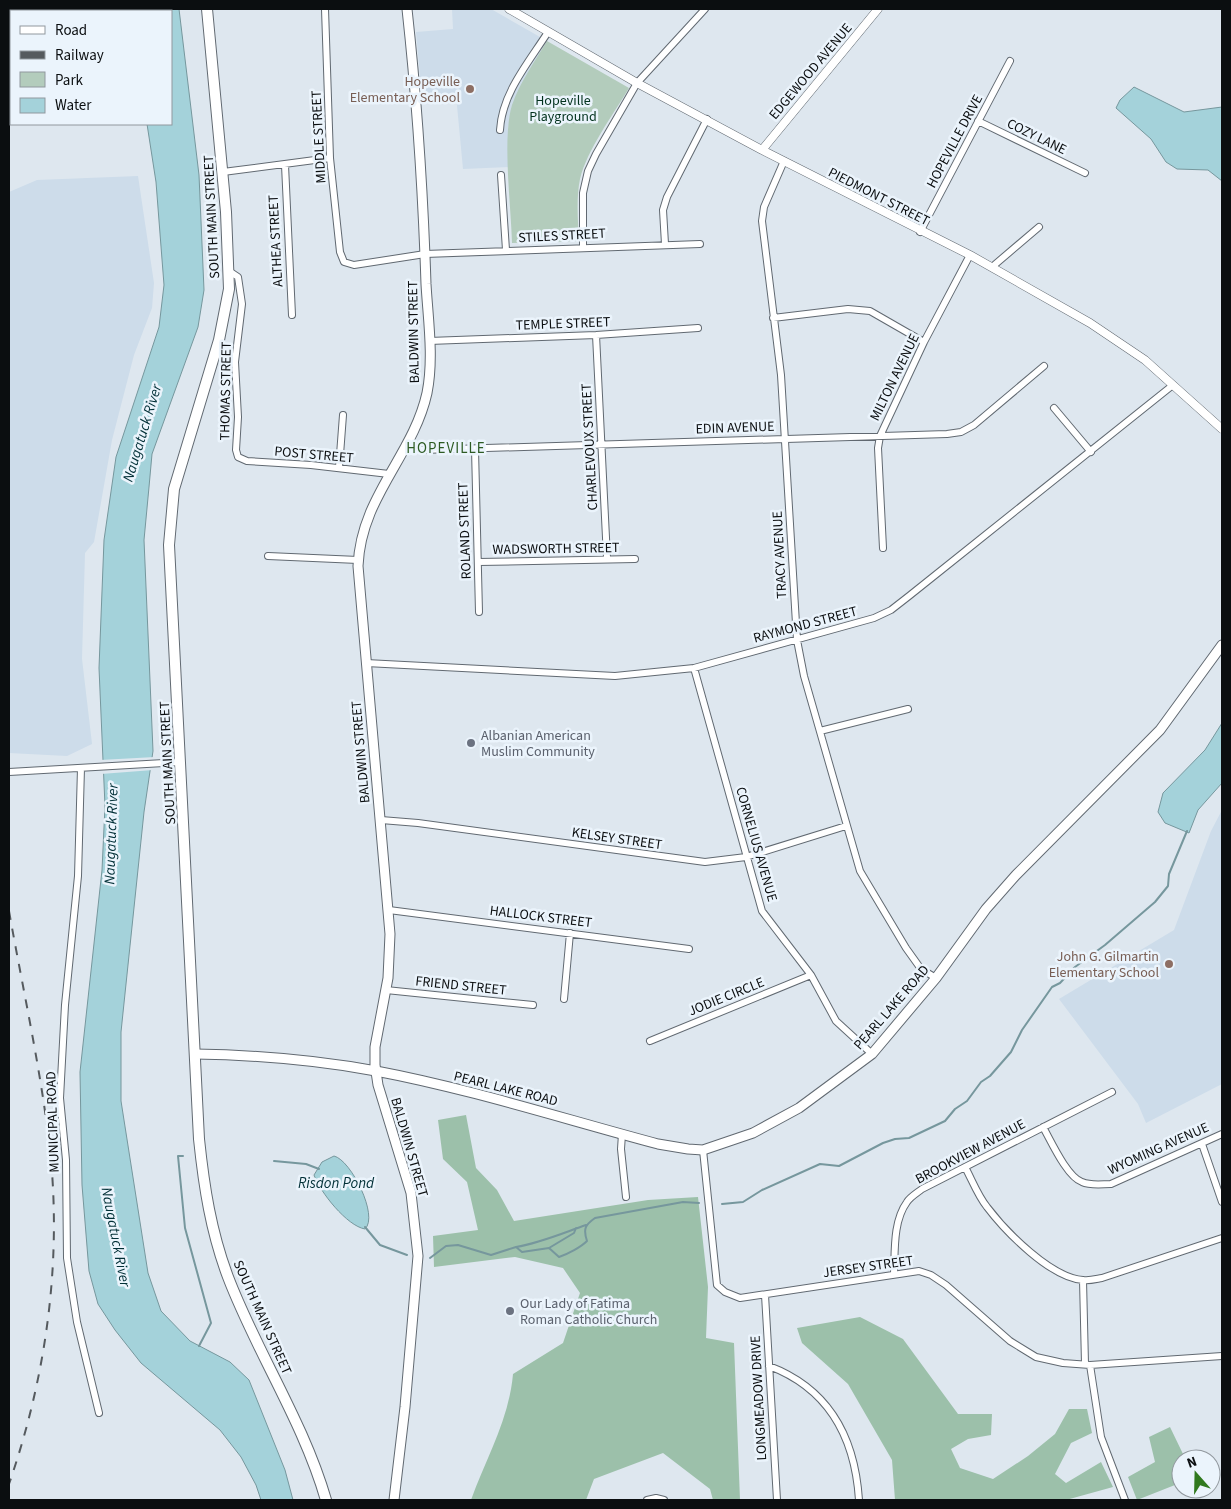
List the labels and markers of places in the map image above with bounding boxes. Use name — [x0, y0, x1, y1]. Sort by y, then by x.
place label: Hopeville Elementary School — [350, 72, 460, 108]
marker: Hopeville Elementary School — [464, 83, 476, 95]
place label: Albanian American Muslim Community — [481, 726, 595, 762]
marker: Albanian American Muslim Community — [465, 737, 477, 749]
place label: John G. Gilmartin Elementary School — [1049, 947, 1159, 983]
marker: John G. Gilmartin Elementary School — [1163, 958, 1175, 970]
place label: Our Lady of Fatima Roman Catholic Church — [520, 1294, 657, 1330]
marker: Our Lady of Fatima Roman Catholic Church — [504, 1305, 516, 1317]

